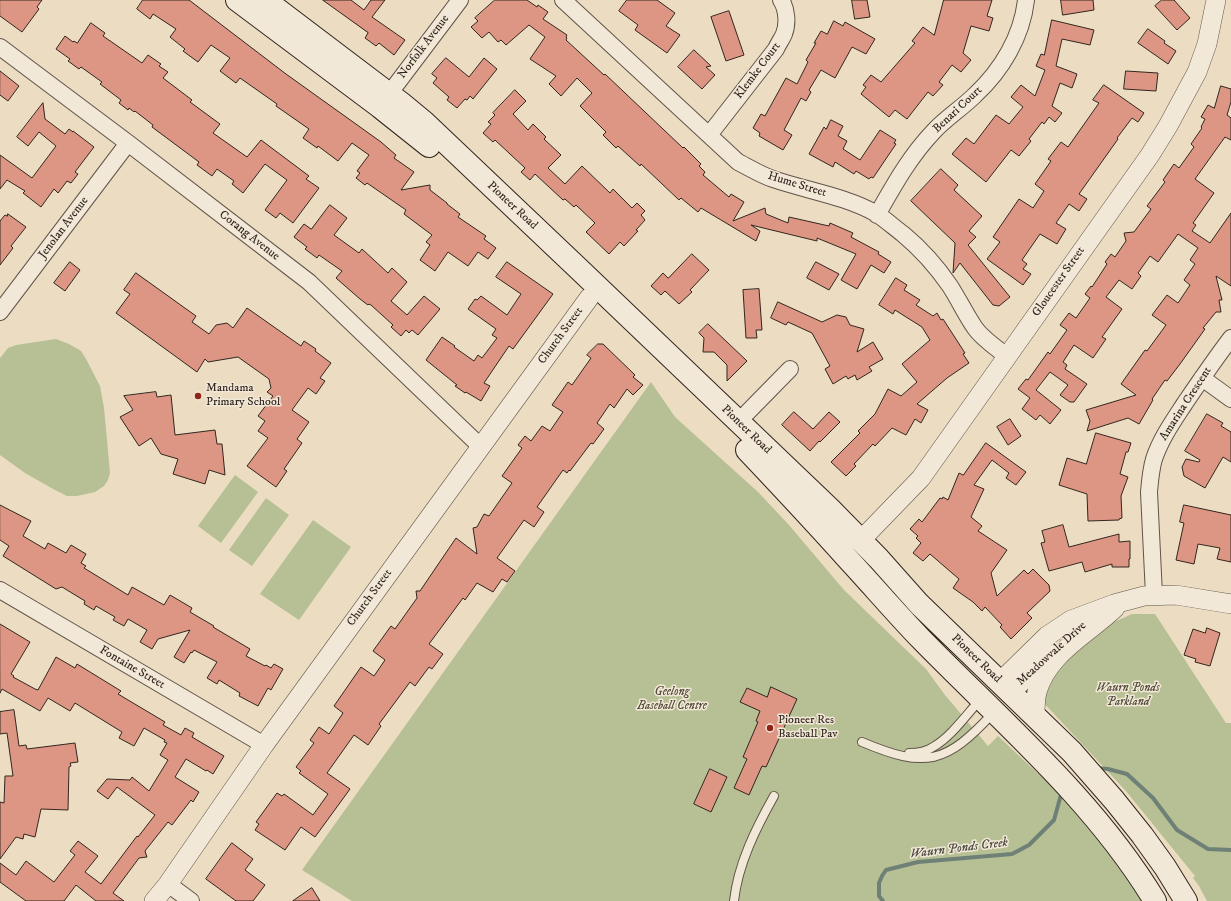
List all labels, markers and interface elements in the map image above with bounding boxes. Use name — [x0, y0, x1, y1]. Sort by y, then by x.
street label: Norfolk Avenue — [395, 12, 453, 82]
street label: Klemke Court — [732, 40, 784, 102]
street label: Benari Court — [930, 84, 986, 136]
street label: Hume Street — [766, 169, 828, 201]
street label: Pioneer Road — [484, 179, 540, 233]
street label: Jenolan Avenue — [36, 194, 92, 262]
street label: Corang Avenue — [216, 208, 282, 264]
street label: Gloucester Street — [1030, 244, 1088, 320]
street label: Church Street — [536, 305, 586, 367]
street label: Amarina Crescent — [1157, 365, 1215, 443]
place label: Mandama Primary School — [206, 382, 280, 410]
marker: Mandama Primary School — [193, 391, 203, 401]
street label: Pioneer Road — [718, 403, 774, 457]
street label: Church Street — [345, 567, 395, 629]
street label: Meadowvale Drive — [1014, 619, 1090, 689]
street label: Pioneer Road — [948, 632, 1004, 686]
street label: Fontaine Street — [97, 643, 167, 693]
park label: Waurn Ponds Parkland — [1096, 682, 1160, 710]
park label: Geelong Baseball Centre — [637, 686, 707, 714]
place label: Pioneer Res Baseball Pav — [778, 714, 837, 742]
marker: Pioneer Res Baseball Pav — [765, 723, 775, 733]
water label: Waurn Ponds Creek — [909, 835, 1009, 863]

